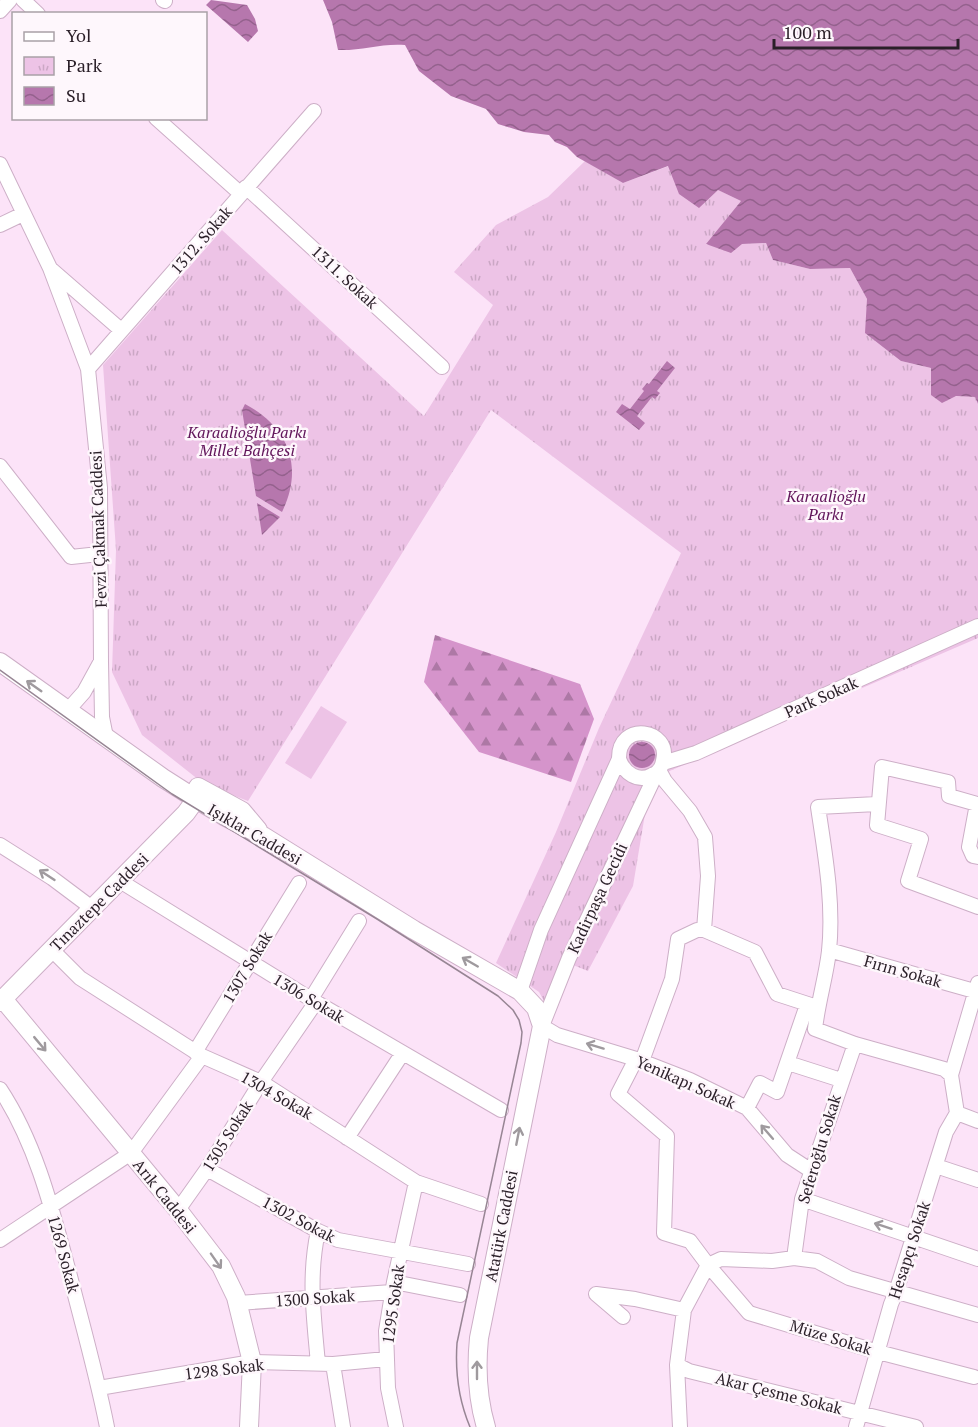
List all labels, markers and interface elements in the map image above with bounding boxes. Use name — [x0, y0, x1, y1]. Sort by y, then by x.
legend — [12, 12, 207, 120]
scale bar — [774, 12, 958, 50]
text: 100 m — [783, 20, 832, 44]
text: Yol — [66, 23, 91, 47]
text: Park — [66, 53, 103, 77]
text: Su — [66, 83, 86, 107]
street label: 1312. Sokak — [165, 201, 237, 279]
street label: 1311. Sokak — [307, 240, 384, 314]
park label: Karaalioğlu Parkı Millet Bahçesi — [186, 421, 307, 461]
street label: Fevzi Çakmak Caddesi — [84, 450, 112, 608]
park label: Karaalioğlu Parkı — [785, 485, 866, 525]
street label: Park Sokak — [781, 671, 862, 723]
one-way arrow — [27, 680, 43, 692]
street label: Işıklar Caddesi — [204, 798, 306, 870]
street label: Kadirpaşa Gecidi — [562, 839, 632, 957]
street label: Tınaztepe Caddesi — [45, 848, 153, 956]
one-way arrow — [39, 869, 56, 881]
street label: 1307 Sokak — [217, 926, 277, 1007]
street label: Fırın Sokak — [862, 949, 945, 993]
one-way arrow — [462, 955, 479, 967]
street label: 1306 Sokak — [269, 968, 350, 1028]
one-way arrow — [34, 1036, 47, 1052]
one-way arrow — [586, 1040, 605, 1051]
street label: Yenikapı Sokak — [632, 1050, 740, 1114]
street label: 1304 Sokak — [237, 1065, 318, 1125]
street label: Seferoğlu Sokak — [792, 1091, 846, 1206]
street label: 1305 Sokak — [196, 1096, 258, 1176]
one-way arrow — [760, 1125, 774, 1140]
one-way arrow — [513, 1127, 524, 1147]
street label: Arık Caddesi — [128, 1154, 202, 1238]
street label: Atatürk Caddesi — [479, 1168, 523, 1284]
street label: 1302 Sokak — [259, 1191, 340, 1248]
street label: Hesapçı Sokak — [883, 1197, 935, 1302]
street label: 1269 Sokak — [43, 1213, 85, 1296]
one-way arrow — [874, 1220, 893, 1231]
one-way arrow — [210, 1252, 222, 1268]
street label: 1295 Sokak — [377, 1262, 410, 1345]
street label: 1300 Sokak — [274, 1284, 356, 1312]
street label: Müze Sokak — [787, 1314, 875, 1360]
street label: 1298 Sokak — [183, 1353, 266, 1385]
one-way arrow — [471, 1360, 483, 1380]
street label: Akar Çesme Sokak — [713, 1367, 845, 1420]

